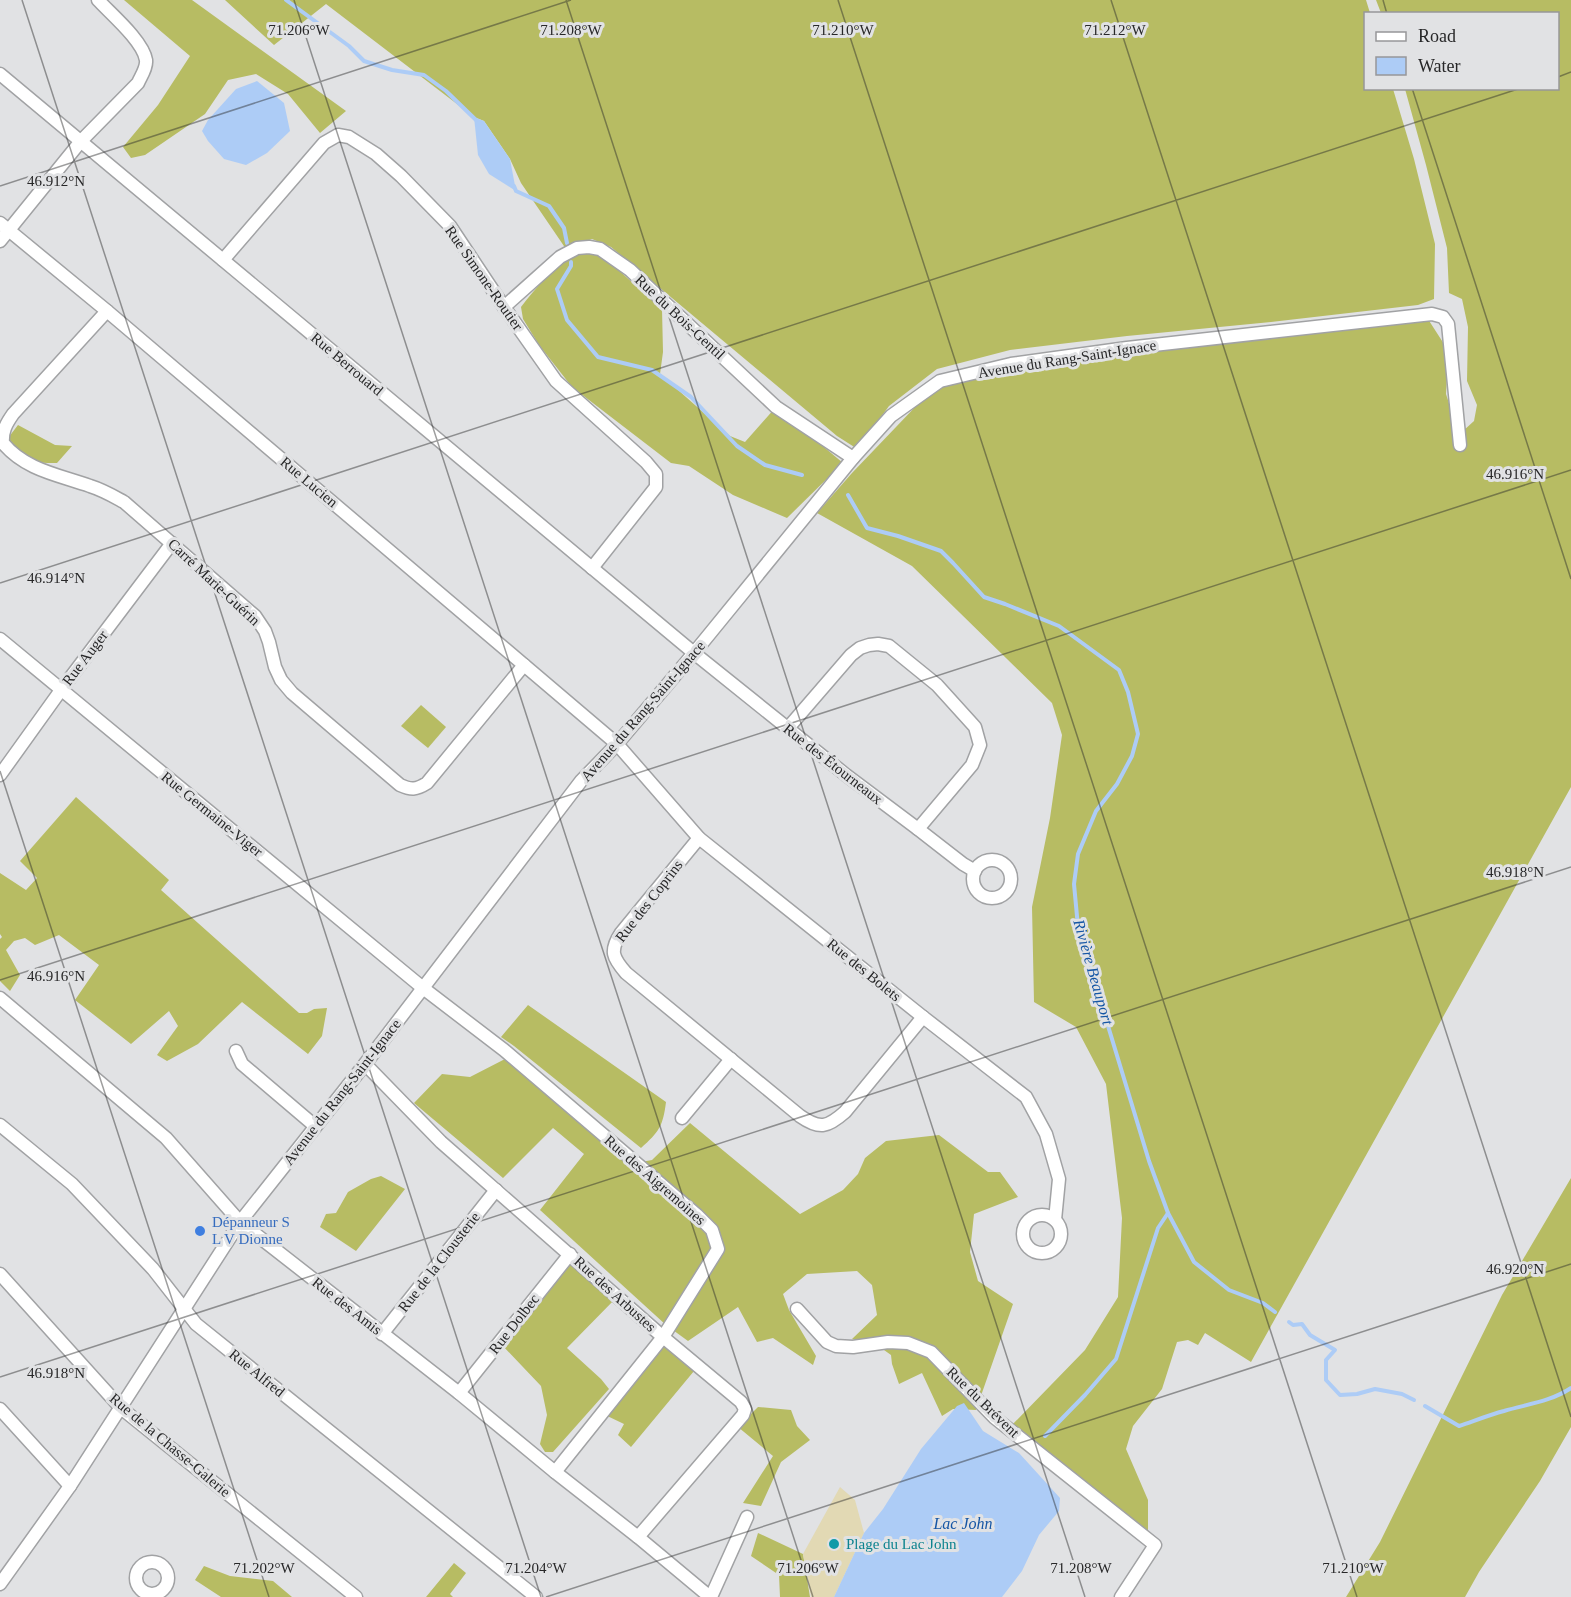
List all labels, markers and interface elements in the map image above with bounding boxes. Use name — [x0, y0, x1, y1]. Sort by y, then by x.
legend — [1364, 12, 1559, 90]
text: 71.206°W — [268, 22, 331, 38]
text: 71.208°W — [540, 22, 603, 38]
text: 71.210°W — [812, 22, 875, 38]
text: 71.212°W — [1084, 22, 1147, 38]
text: Road — [1418, 26, 1456, 46]
text: Water — [1418, 56, 1461, 76]
text: 46.912°N — [27, 173, 85, 189]
street label: Rue Simone-Routier — [442, 223, 526, 333]
street label: Rue du Bois-Gentil — [632, 271, 728, 363]
street label: Rue Berrouard — [308, 329, 387, 399]
street label: Avenue du Rang-Saint-Ignace — [977, 337, 1158, 381]
street label: Rue Lucien — [277, 454, 341, 511]
text: 46.916°N — [1486, 466, 1544, 482]
street label: Carré Marie-Guérin — [165, 535, 264, 629]
text: 46.914°N — [27, 570, 85, 586]
street label: Rue Auger — [59, 627, 111, 689]
street label: Avenue du Rang-Saint-Ignace — [578, 637, 708, 784]
street label: Rue des Étourneaux — [780, 721, 886, 808]
street label: Rue Germaine-Viger — [158, 768, 266, 860]
street label: Rue des Coprins — [612, 857, 686, 945]
text: 46.918°N — [1486, 864, 1544, 880]
water label: Rivière Beauport — [1069, 916, 1117, 1028]
street label: Rue des Bolets — [824, 935, 904, 1005]
text: 46.916°N — [27, 968, 85, 984]
street label: Avenue du Rang-Saint-Ignace — [280, 1016, 404, 1168]
street label: Rue des Aigremoines — [601, 1132, 709, 1228]
street label: Rue de la Clousterie — [395, 1209, 483, 1315]
place label: Dépanneur S L V Dionne — [212, 1214, 290, 1247]
marker: Dépanneur S L V Dionne — [193, 1224, 207, 1238]
street label: Rue des Arbustes — [571, 1253, 659, 1335]
text: 46.920°N — [1486, 1261, 1544, 1277]
street label: Rue des Amis — [309, 1274, 385, 1338]
street label: Rue Dolbec — [486, 1291, 542, 1357]
street label: Rue Alfred — [226, 1346, 288, 1400]
street label: Rue du Brévent — [944, 1364, 1023, 1441]
text: 46.918°N — [27, 1365, 85, 1381]
street label: Rue de la Chasse-Galerie — [107, 1390, 234, 1500]
water label: Lac John — [932, 1515, 993, 1532]
place label: Plage du Lac John — [846, 1536, 957, 1552]
marker: Plage du Lac John — [827, 1537, 841, 1551]
text: 71.202°W — [233, 1560, 296, 1576]
text: 71.204°W — [505, 1560, 568, 1576]
text: 71.206°W — [777, 1560, 840, 1576]
text: 71.208°W — [1050, 1560, 1113, 1576]
text: 71.210°W — [1322, 1560, 1385, 1576]

